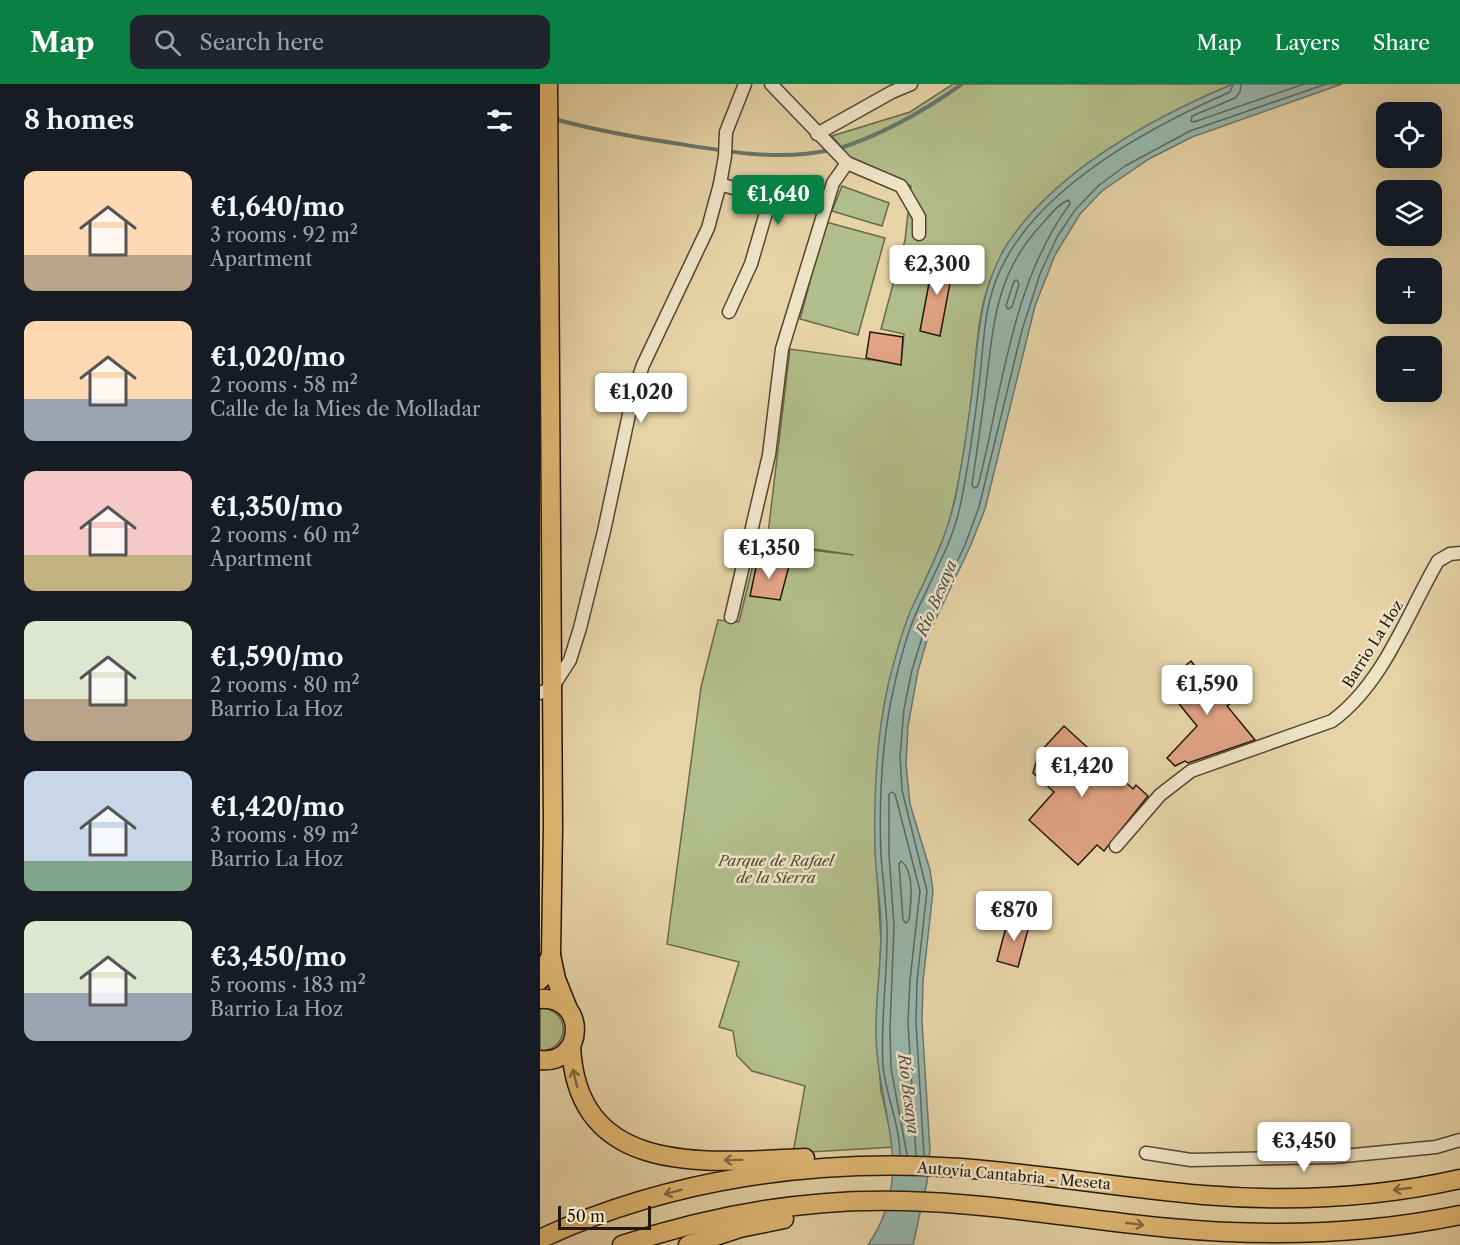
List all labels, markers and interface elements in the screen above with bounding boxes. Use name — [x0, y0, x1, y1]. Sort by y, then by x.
search box — [130, 15, 550, 69]
text: Map — [30, 25, 94, 59]
icon: search — [151, 26, 184, 59]
text: Search here — [199, 29, 324, 56]
text: Map — [1197, 30, 1242, 55]
text: Layers — [1275, 30, 1340, 55]
text: Share — [1373, 30, 1430, 55]
map controls — [1376, 102, 1442, 402]
button: locate — [1376, 102, 1442, 168]
text: 8 homes — [24, 104, 134, 136]
icon: filters — [483, 104, 516, 137]
pin: €1,640 — [729, 175, 827, 226]
button: layers — [1376, 180, 1442, 246]
text: €1,640 — [746, 182, 810, 206]
text: €1,640/mo — [210, 191, 345, 223]
icon: home — [72, 195, 144, 267]
text: 3 rooms · 92 m² — [210, 223, 358, 247]
pin: €2,300 — [888, 245, 986, 296]
text: Apartment — [210, 247, 313, 271]
text: €2,300 — [904, 252, 970, 276]
button: + — [1376, 258, 1442, 324]
button: − — [1376, 336, 1442, 402]
text: €1,020/mo — [210, 341, 345, 373]
icon: home — [72, 345, 144, 417]
text: 2 rooms · 58 m² — [210, 373, 358, 397]
pin: €1,020 — [592, 373, 690, 424]
text: €1,020 — [609, 380, 673, 404]
text: Calle de la Mies de Molladar — [210, 397, 480, 421]
text: €1,350/mo — [210, 491, 343, 523]
icon: home — [72, 495, 144, 567]
text: 2 rooms · 60 m² — [210, 523, 360, 547]
pin: €1,350 — [720, 529, 818, 580]
text: €1,350 — [738, 536, 800, 560]
text: Apartment — [210, 547, 313, 571]
water label: Río Besaya — [910, 557, 961, 641]
street label: Barrio La Hoz — [1338, 596, 1407, 691]
text: €1,590/mo — [210, 641, 344, 673]
icon: home — [72, 645, 144, 717]
pin: €1,590 — [1158, 665, 1256, 716]
text: €1,590 — [1176, 672, 1238, 696]
text: 2 rooms · 80 m² — [210, 673, 360, 697]
text: Barrio La Hoz — [210, 697, 343, 721]
pin: €1,420 — [1033, 747, 1131, 798]
text: €1,420 — [1050, 754, 1114, 778]
text: €1,420/mo — [210, 791, 344, 823]
icon: home — [72, 795, 144, 867]
text: 3 rooms · 89 m² — [210, 823, 358, 847]
text: Barrio La Hoz — [210, 847, 343, 871]
park label: Parque de Rafael de la Sierra — [717, 851, 836, 887]
pin: €870 — [978, 891, 1050, 942]
text: €870 — [990, 898, 1038, 922]
text: €3,450/mo — [210, 941, 346, 973]
icon: home — [72, 945, 144, 1017]
text: 5 rooms · 183 m² — [210, 973, 366, 997]
text: Barrio La Hoz — [210, 997, 343, 1021]
water label: Río Besaya — [894, 1051, 924, 1136]
one-way arrow — [568, 1069, 580, 1088]
pin: €3,450 — [1255, 1122, 1353, 1173]
text: €3,450 — [1271, 1129, 1337, 1153]
one-way arrow — [724, 1154, 744, 1166]
street label: Autovía Cantabria - Meseta — [915, 1157, 1112, 1193]
one-way arrow — [1393, 1184, 1413, 1195]
one-way arrow — [664, 1187, 683, 1199]
scale bar — [558, 1203, 651, 1230]
text: 50 m — [567, 1206, 605, 1226]
one-way arrow — [1124, 1218, 1144, 1229]

